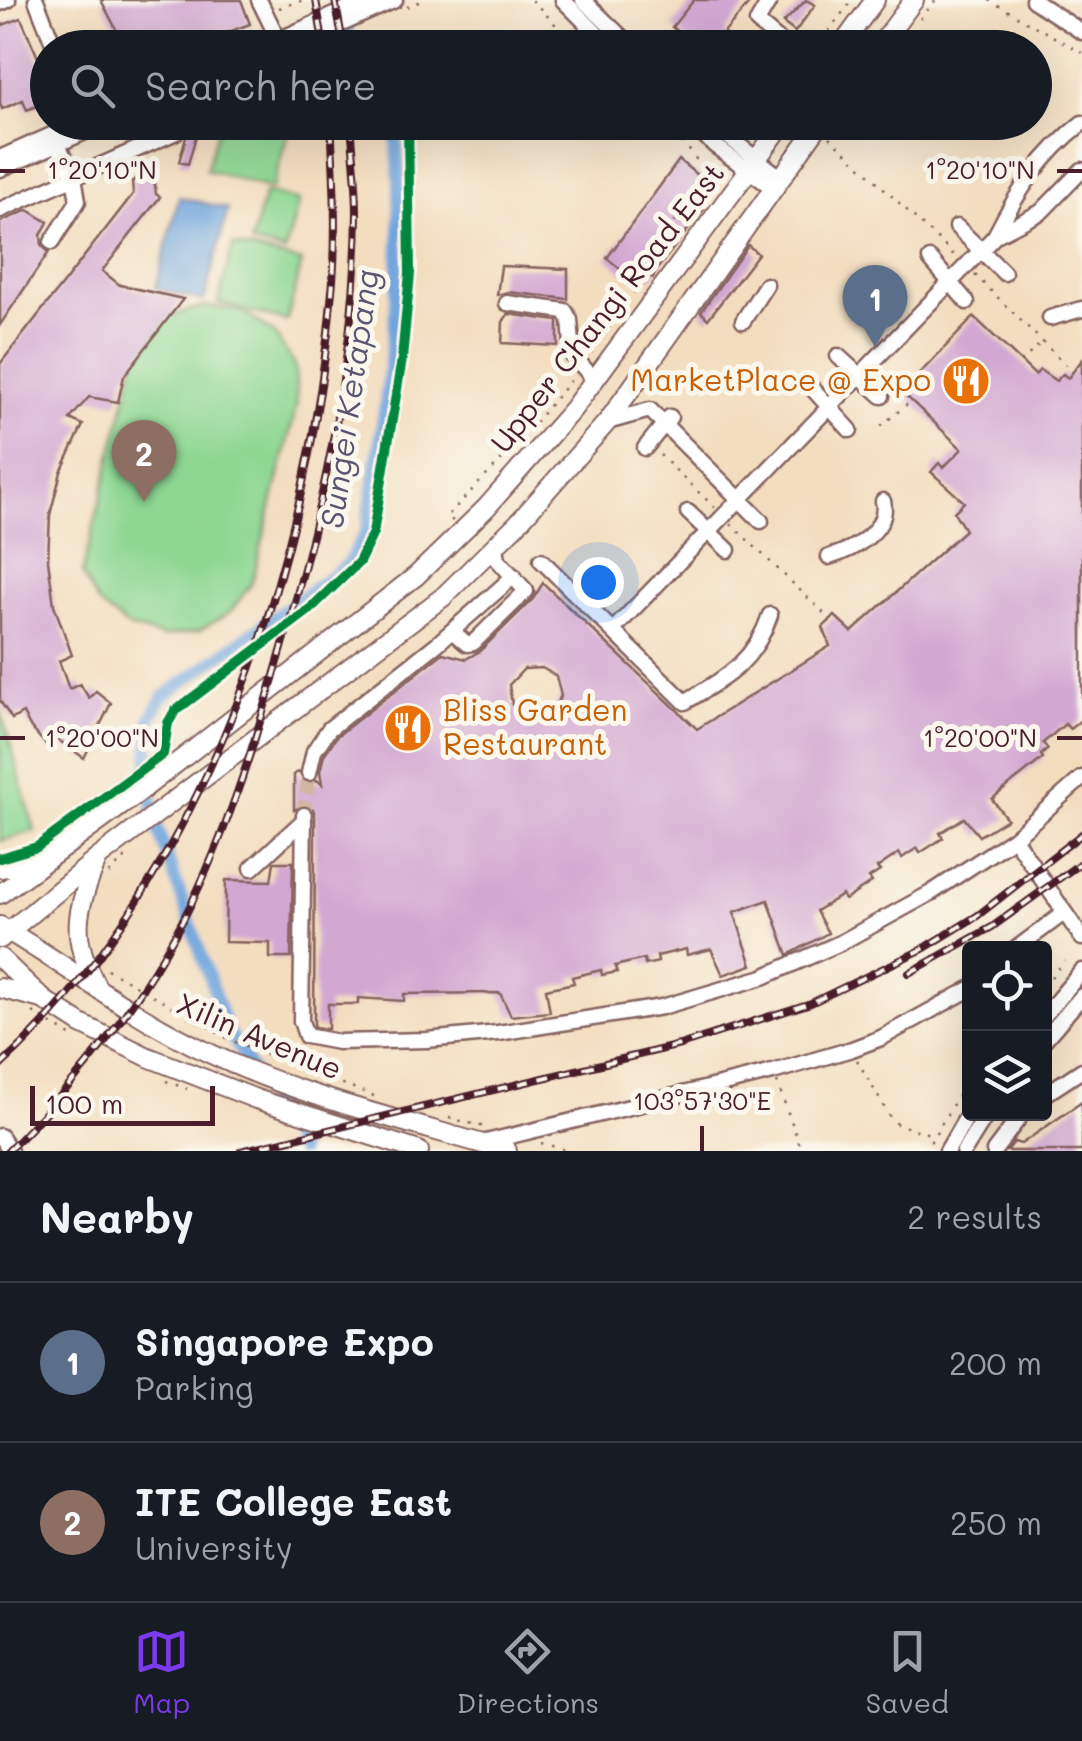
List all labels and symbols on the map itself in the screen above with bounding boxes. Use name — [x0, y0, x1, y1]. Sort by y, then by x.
text: 1°20'10"N — [47, 153, 157, 185]
street label: Upper Changi Road East — [480, 153, 732, 460]
text: 1°20'10"N — [925, 153, 1035, 185]
pin: 1 — [842, 264, 908, 347]
water label: Sungei Ketapang — [309, 267, 387, 531]
restaurant icon: MarketPlace @ Expo — [940, 355, 992, 407]
place label: MarketPlace @ Expo — [630, 359, 931, 399]
pin: 2 — [112, 420, 176, 502]
your location — [573, 557, 624, 608]
place label: Bliss Garden Restaurant — [443, 689, 627, 763]
restaurant icon: Bliss Garden Restaurant — [382, 702, 434, 754]
text: 1°20'00"N — [45, 721, 159, 753]
text: 1°20'00"N — [923, 721, 1037, 753]
street label: Xilin Avenue — [171, 982, 349, 1088]
scale bar — [30, 1081, 215, 1126]
text: 103°57'30"E — [633, 1084, 771, 1116]

